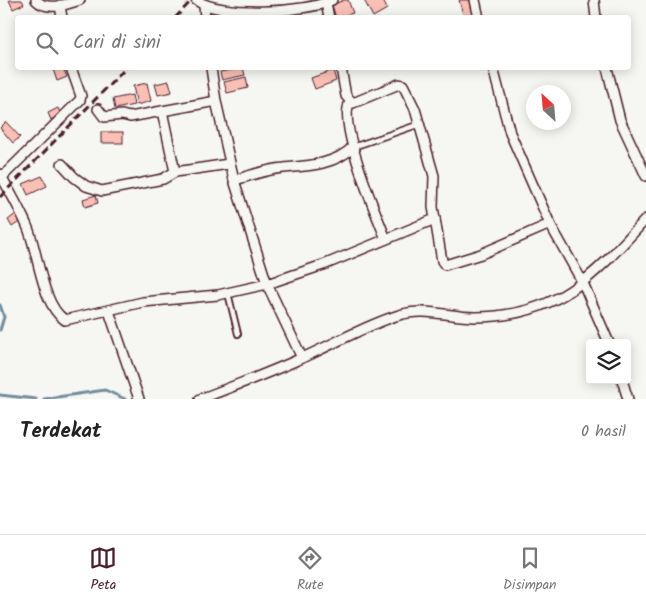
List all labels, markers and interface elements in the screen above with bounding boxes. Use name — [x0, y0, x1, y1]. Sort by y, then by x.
search box — [15, 15, 631, 70]
text: Cari di sini — [73, 28, 161, 58]
icon: search — [33, 29, 61, 57]
north arrow — [526, 85, 571, 130]
map controls — [586, 339, 631, 384]
button: layers — [586, 339, 631, 384]
text: Terdekat — [20, 415, 101, 448]
text: 0 hasil — [581, 419, 626, 444]
tab: Peta — [89, 544, 117, 596]
tab: Rute — [296, 544, 324, 596]
tab: Disimpan — [503, 544, 557, 596]

